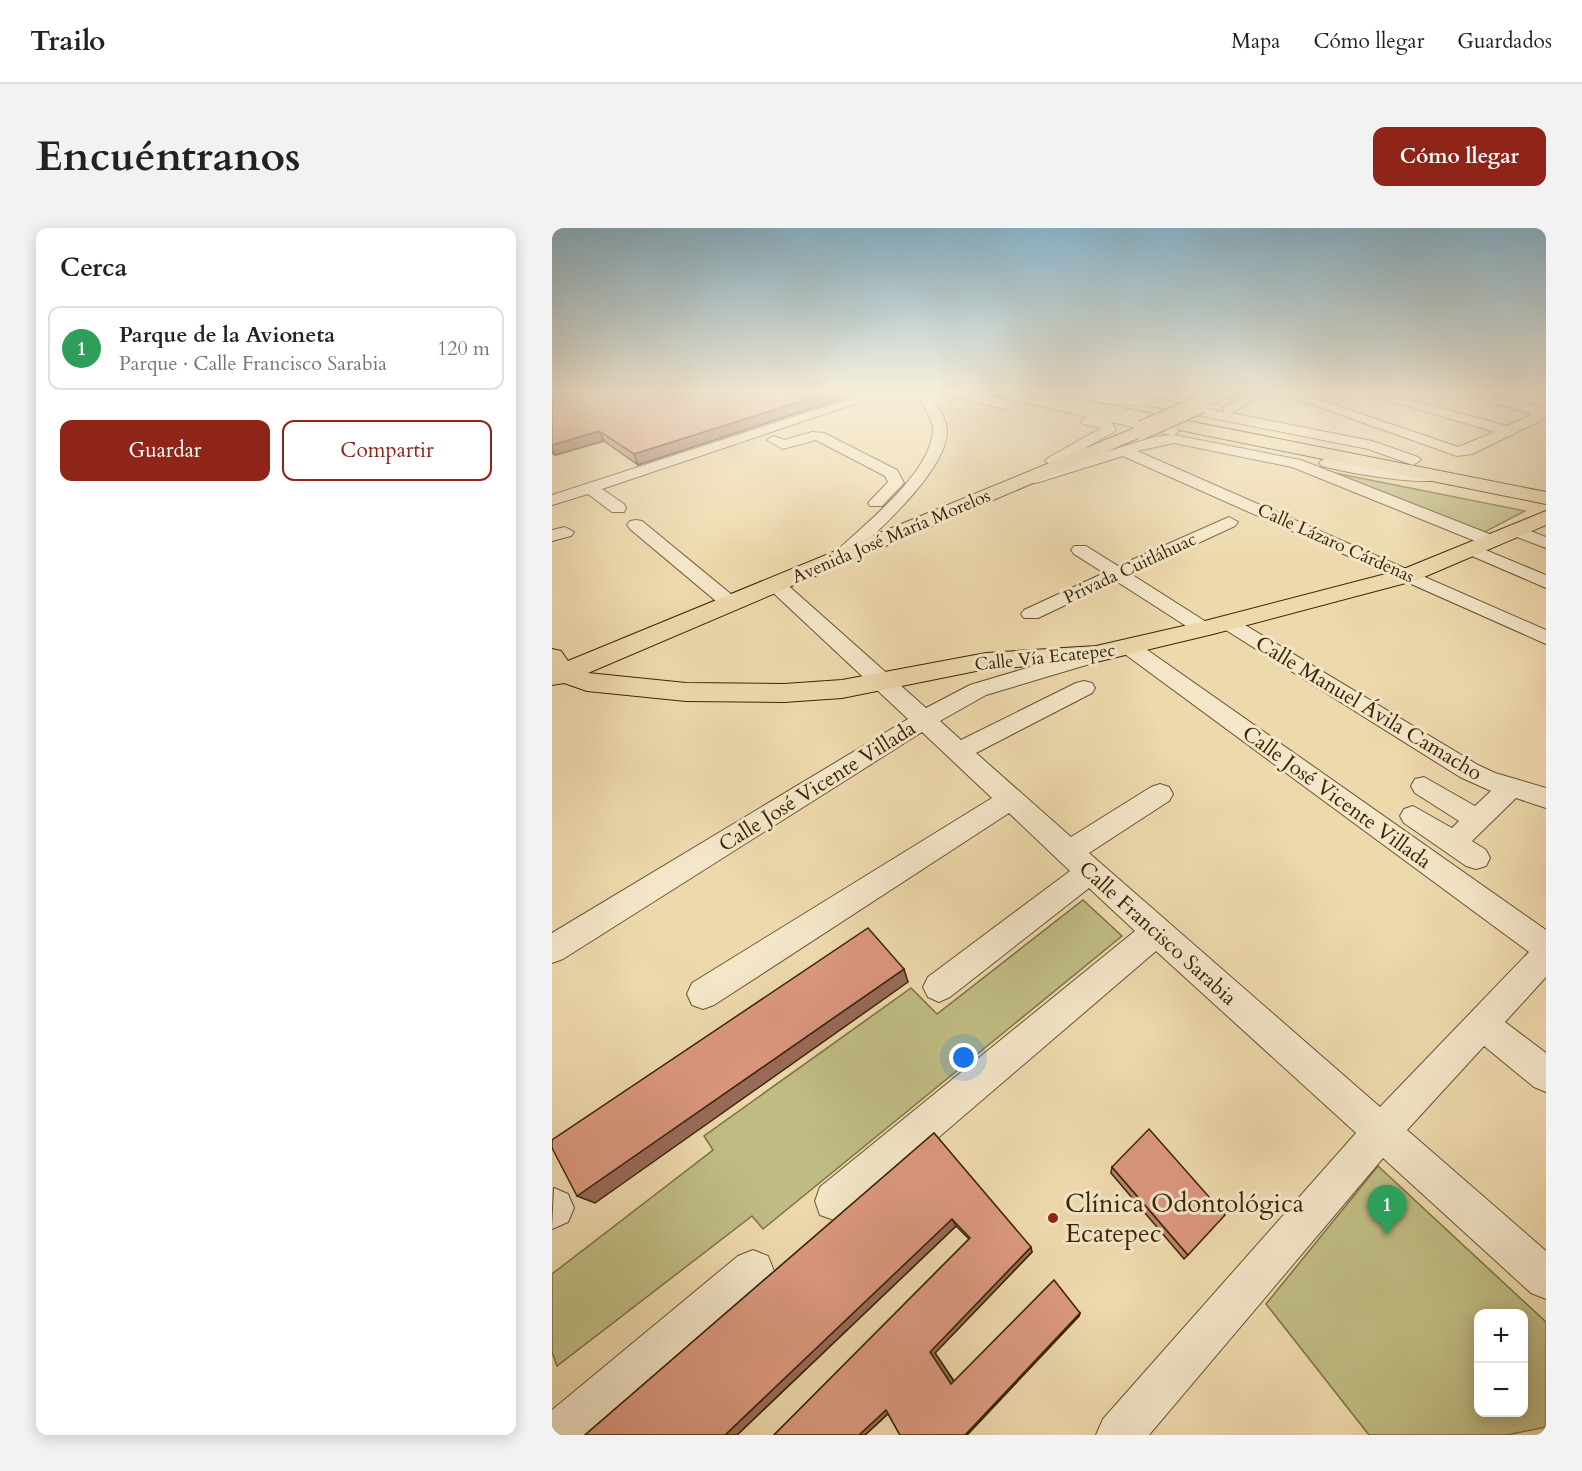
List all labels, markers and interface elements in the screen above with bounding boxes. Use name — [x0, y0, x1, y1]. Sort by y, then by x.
text: Trailo — [30, 22, 105, 60]
text: Mapa — [1231, 27, 1280, 56]
text: Cómo llegar — [1313, 27, 1424, 56]
text: Guardados — [1457, 27, 1552, 56]
button: Cómo llegar — [1373, 127, 1546, 186]
text: Encuéntranos — [36, 128, 301, 185]
text: Cerca — [60, 250, 127, 285]
text: Parque de la Avioneta — [119, 320, 335, 350]
text: 1 — [76, 335, 87, 362]
text: 120 m — [437, 335, 490, 362]
text: Parque · Calle Francisco Sarabia — [119, 350, 387, 377]
button: Guardar — [60, 420, 270, 481]
button: Compartir — [282, 420, 492, 481]
street label: Avenida José María Morelos — [788, 483, 994, 590]
street label: Calle Lázaro Cárdenas — [1253, 498, 1418, 589]
street label: Privada Cuitláhuac — [1060, 527, 1201, 610]
street label: Calle Manuel Ávila Camacho — [1250, 629, 1488, 788]
street label: Calle Vía Ecatepec — [973, 638, 1117, 677]
street label: Calle José Vicente Villada — [713, 714, 921, 859]
street label: Calle José Vicente Villada — [1236, 719, 1437, 876]
street label: Calle Francisco Sarabia — [1072, 855, 1243, 1012]
your location — [949, 1043, 978, 1072]
place label: Clínica Odontológica Ecatepec — [1065, 1186, 1304, 1251]
pin: 1 — [1368, 1186, 1406, 1235]
marker: Clínica Odontológica Ecatepec — [1046, 1211, 1060, 1225]
map controls — [1474, 1309, 1528, 1417]
button: + — [1474, 1309, 1528, 1363]
button: − — [1474, 1363, 1528, 1417]

